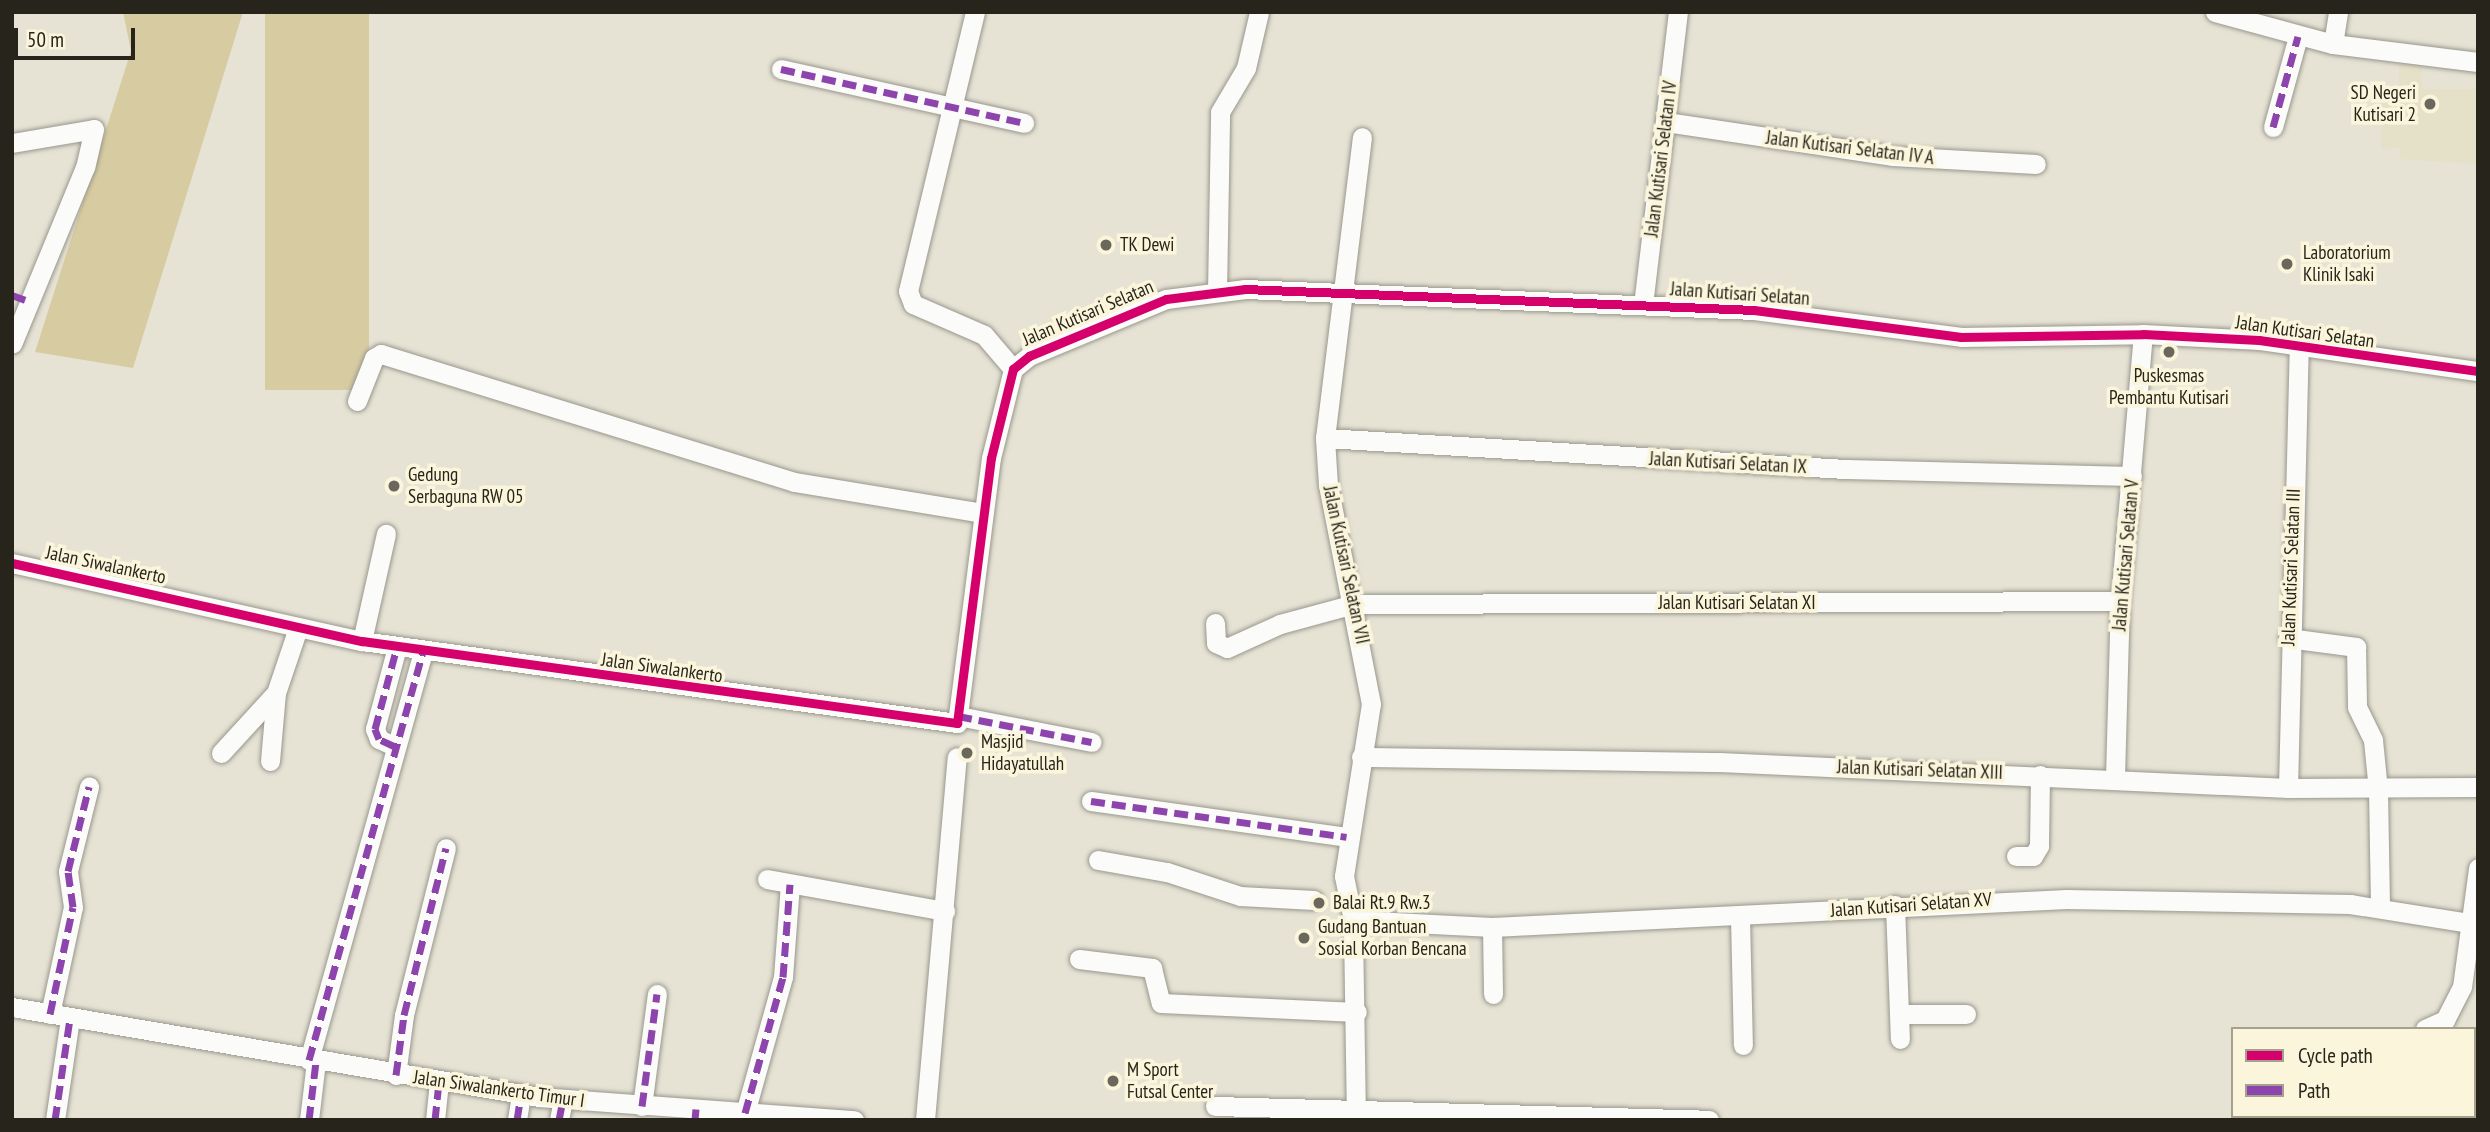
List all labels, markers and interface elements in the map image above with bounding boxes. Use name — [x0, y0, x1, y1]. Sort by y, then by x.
scale bar — [18, 14, 138, 58]
text: 50 m — [27, 26, 64, 53]
street label: Jalan Kutisari Selatan IV — [1640, 80, 1682, 238]
place label: SD Negeri Kutisari 2 — [2351, 82, 2416, 126]
marker: SD Negeri Kutisari 2 — [2422, 96, 2438, 112]
street label: Jalan Kutisari Selatan IV A — [1764, 126, 1936, 170]
place label: TK Dewi — [1120, 234, 1175, 256]
marker: TK Dewi — [1098, 237, 1114, 253]
place label: Laboratorium Klinik Isaki — [2303, 242, 2391, 286]
marker: Laboratorium Klinik Isaki — [2277, 254, 2297, 274]
street label: Jalan Kutisari Selatan — [1019, 275, 1157, 351]
street label: Jalan Kutisari Selatan — [1670, 278, 1810, 310]
street label: Jalan Kutisari Selatan — [2234, 311, 2376, 353]
marker: Puskesmas Pembantu Kutisari — [2159, 342, 2179, 362]
place label: Puskesmas Pembantu Kutisari — [2109, 365, 2229, 409]
street label: Jalan Kutisari Selatan IX — [1649, 447, 1807, 479]
place label: Gedung Serbaguna RW 05 — [408, 464, 524, 508]
marker: Gedung Serbaguna RW 05 — [386, 478, 402, 494]
street label: Jalan Kutisari Selatan V — [2108, 478, 2144, 632]
street label: Jalan Kutisari Selatan VII — [1318, 484, 1374, 646]
street label: Jalan Kutisari Selatan III — [2277, 488, 2305, 646]
street label: Jalan Siwalankerto — [44, 541, 168, 589]
street label: Jalan Kutisari Selatan XI — [1658, 592, 1816, 614]
street label: Jalan Siwalankerto — [600, 648, 724, 688]
place label: Masjid Hidayatullah — [981, 731, 1064, 775]
marker: Masjid Hidayatullah — [959, 745, 975, 761]
street label: Jalan Kutisari Selatan XIII — [1836, 756, 2004, 784]
street label: Jalan Kutisari Selatan XV — [1829, 888, 1993, 922]
place label: Balai Rt.9 Rw.3 — [1333, 892, 1431, 914]
marker: Balai Rt.9 Rw.3 — [1311, 895, 1327, 911]
place label: Gudang Bantuan Sosial Korban Bencana — [1318, 916, 1467, 960]
marker: Gudang Bantuan Sosial Korban Bencana — [1296, 930, 1312, 946]
legend — [2231, 1027, 2476, 1118]
text: Cycle path — [2298, 1042, 2373, 1069]
place label: M Sport Futsal Center — [1127, 1059, 1213, 1103]
street label: Jalan Siwalankerto Timur I — [412, 1066, 586, 1112]
marker: M Sport Futsal Center — [1105, 1073, 1121, 1089]
text: Path — [2298, 1077, 2330, 1104]

